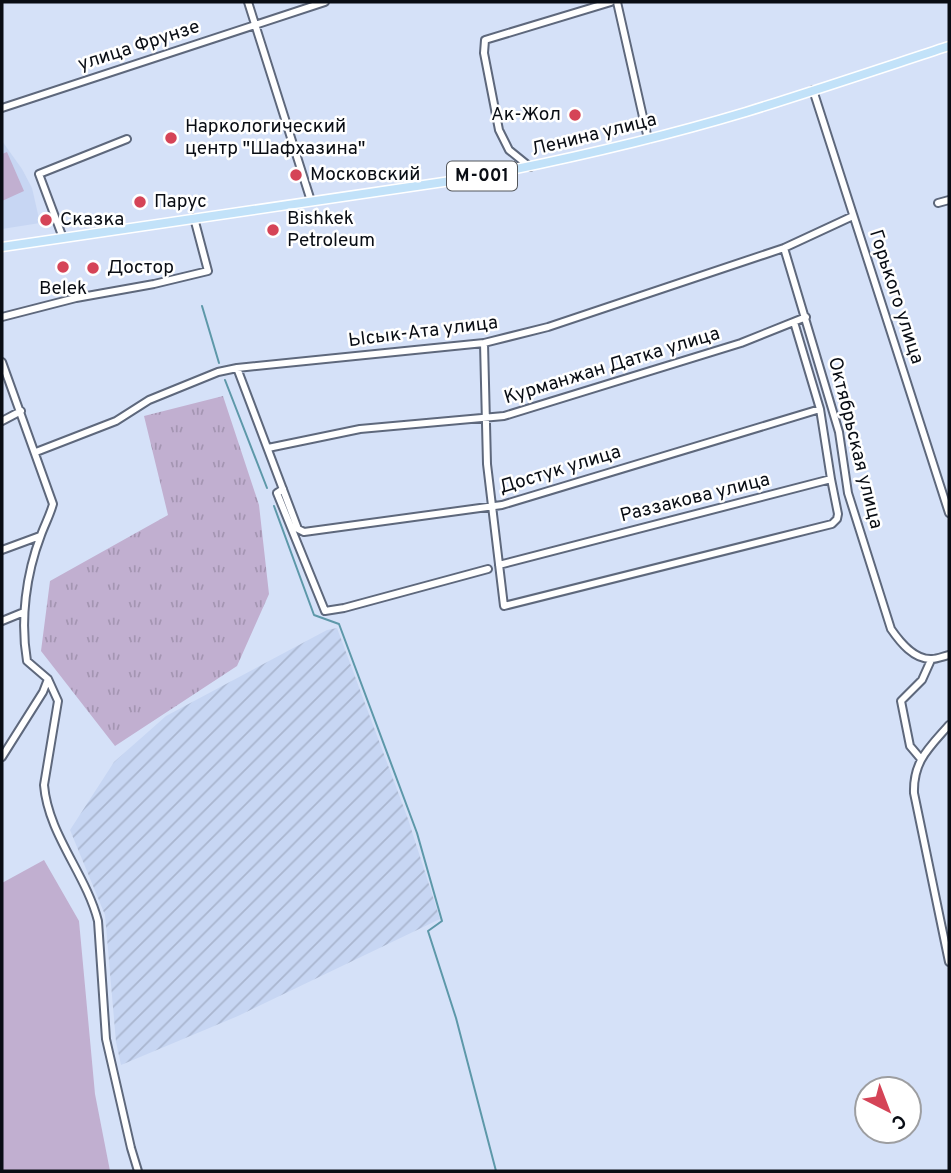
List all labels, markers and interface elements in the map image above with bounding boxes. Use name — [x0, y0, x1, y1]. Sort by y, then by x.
street label: улица Фрунзе — [75, 15, 203, 77]
place label: Ак-Жол — [491, 103, 561, 127]
marker: Ак-Жол — [567, 107, 583, 123]
street label: Ленина улица — [529, 108, 659, 162]
place label: Наркологический центр "Шафхазина" — [185, 115, 365, 161]
marker: Наркологический центр "Шафхазина" — [163, 130, 179, 146]
road number: М-001 — [447, 162, 517, 190]
place label: Московский — [310, 163, 421, 187]
marker: Московский — [288, 167, 304, 183]
place label: Парус — [154, 190, 207, 214]
marker: Парус — [132, 194, 148, 210]
place label: Bishkek Petroleum — [287, 207, 375, 253]
place label: Сказка — [60, 208, 124, 232]
marker: Сказка — [38, 212, 54, 228]
marker: Bishkek Petroleum — [265, 222, 281, 238]
street label: Горького улица — [863, 227, 929, 367]
place label: Достор — [107, 256, 174, 280]
marker: Belek — [55, 259, 71, 275]
marker: Достор — [85, 260, 101, 276]
place label: Belek — [39, 277, 87, 301]
street label: Ысык-Ата улица — [347, 311, 499, 353]
street label: Курманжан Датка улица — [501, 322, 723, 410]
street label: Октябрьская улица — [822, 355, 888, 531]
street label: Достук улица — [496, 440, 624, 500]
street label: Раззакова улица — [618, 468, 772, 528]
north arrow — [853, 1075, 923, 1145]
text: С — [885, 1108, 911, 1134]

